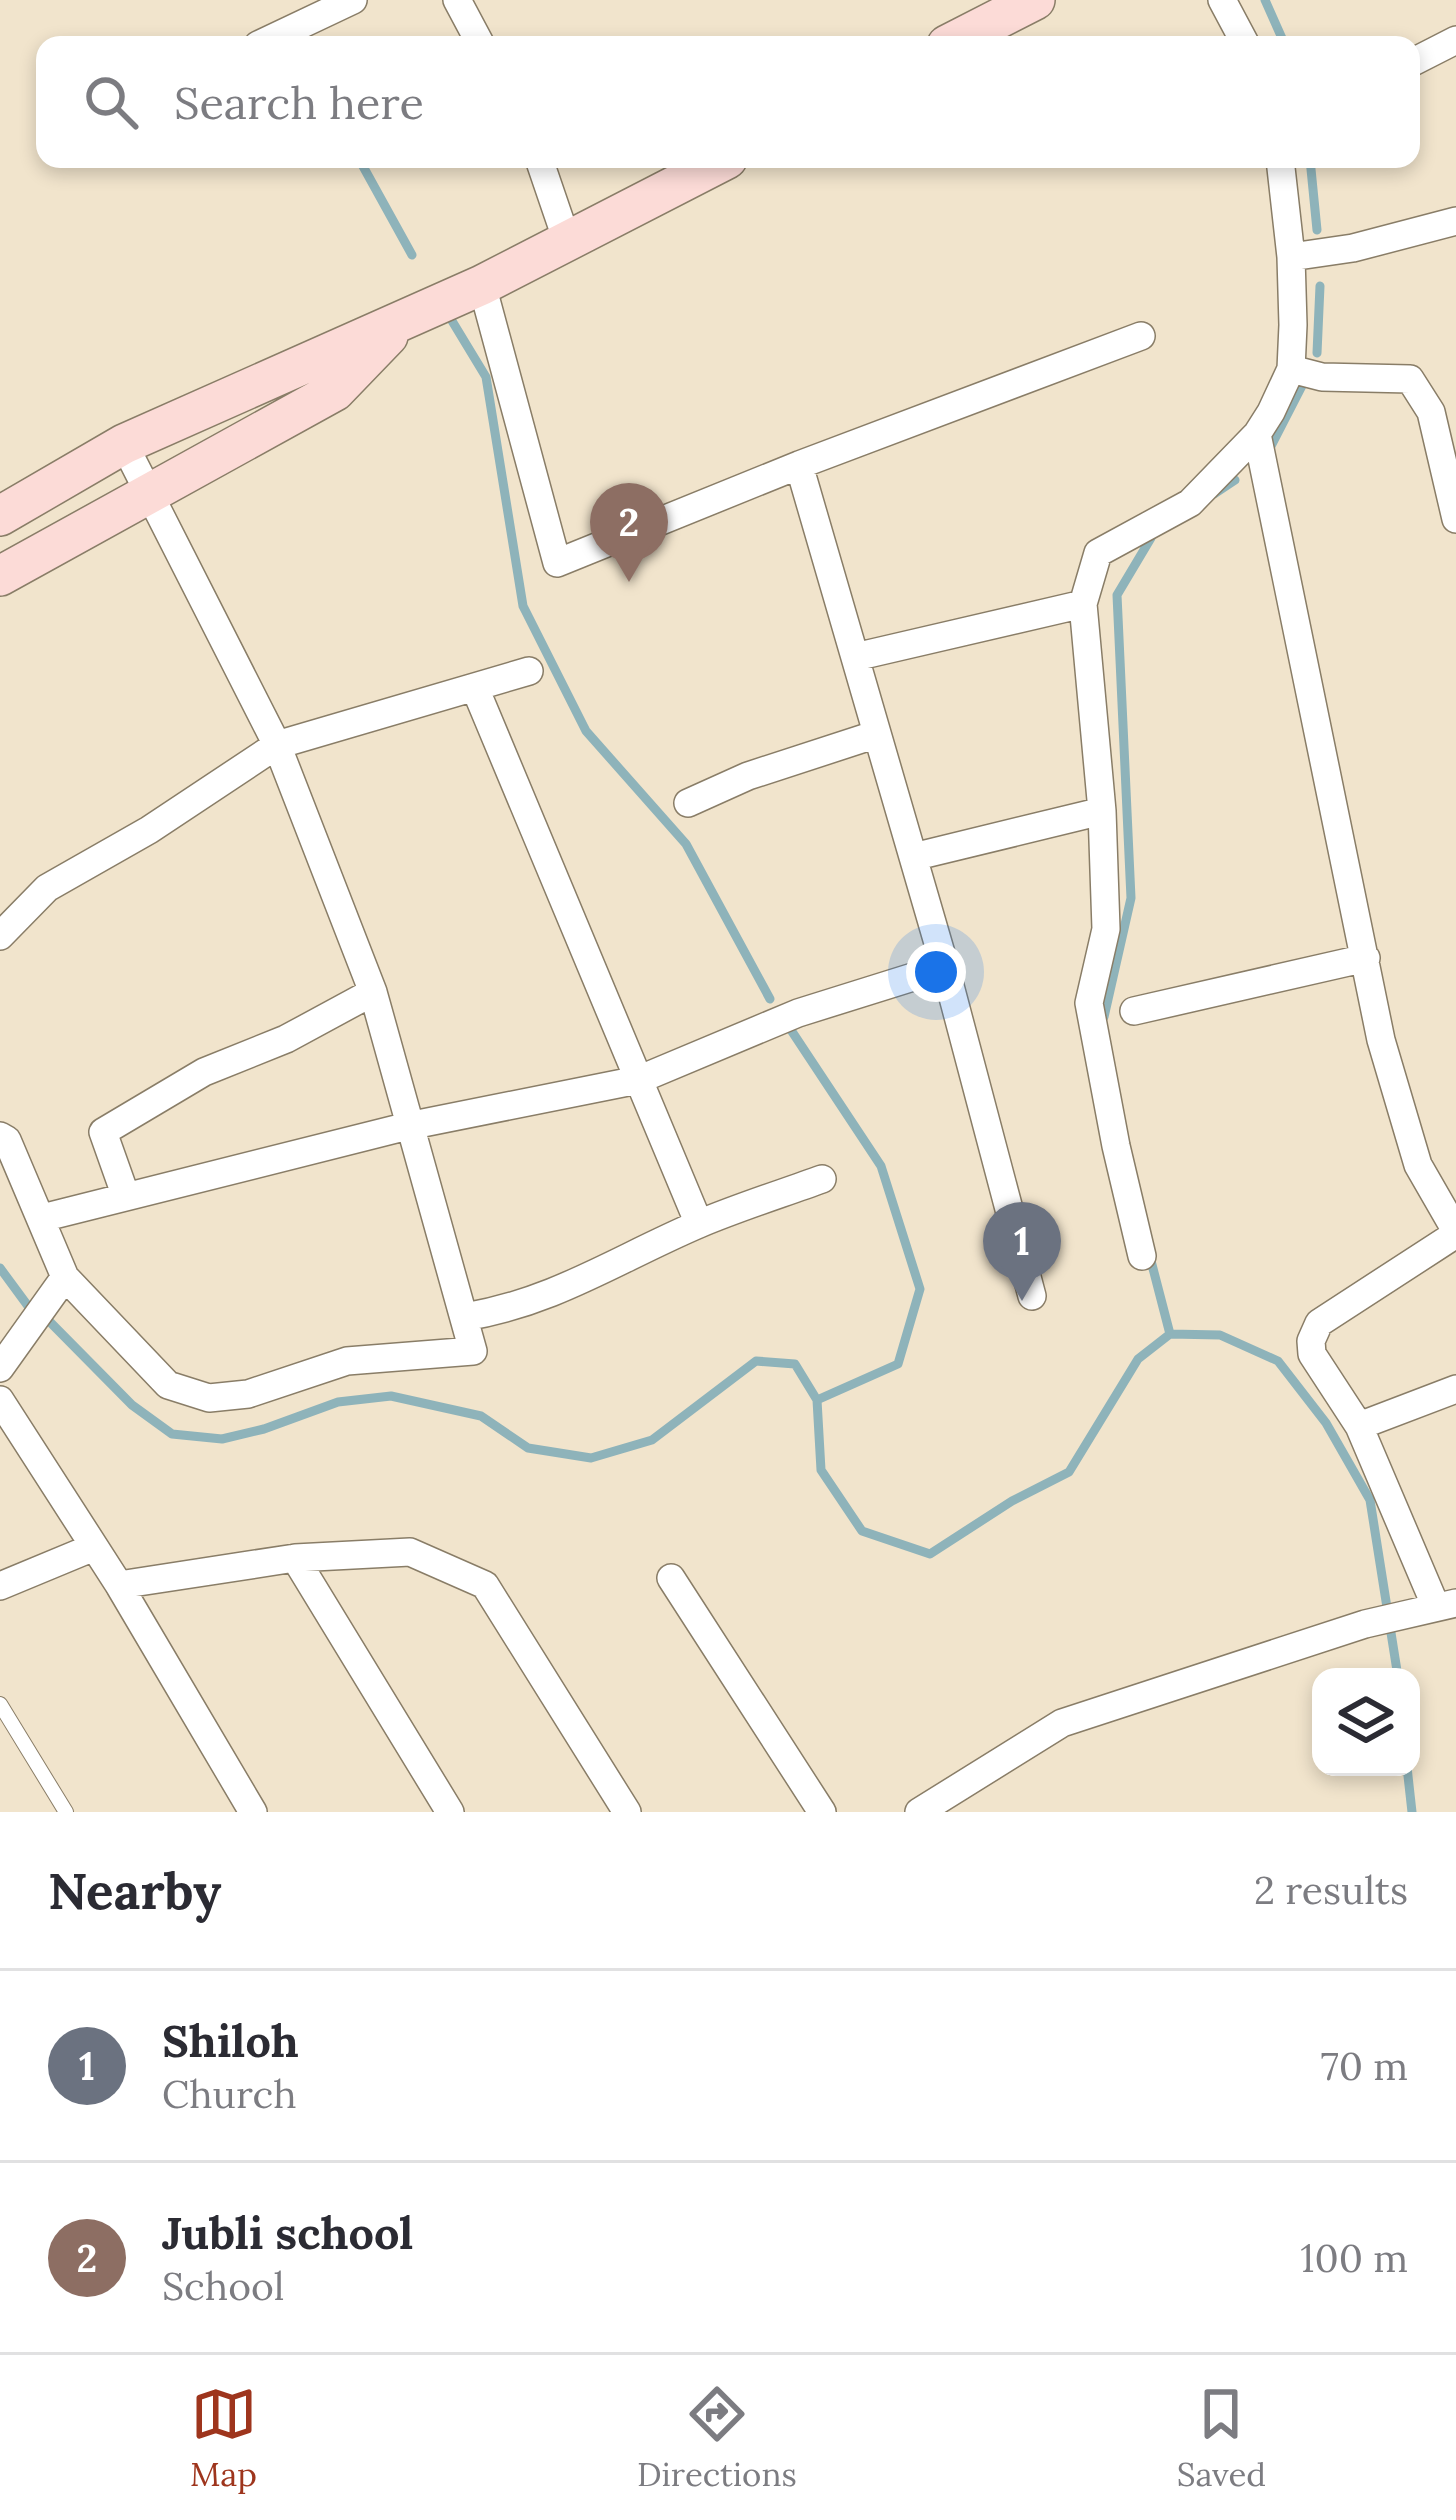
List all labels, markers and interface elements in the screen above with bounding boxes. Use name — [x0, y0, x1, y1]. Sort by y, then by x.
search box — [36, 36, 1420, 168]
icon: search — [78, 69, 144, 135]
text: Search here — [174, 74, 424, 131]
pin: 2 — [590, 483, 668, 582]
your location — [906, 942, 966, 1002]
pin: 1 — [983, 1202, 1061, 1301]
map controls — [1312, 1668, 1420, 1776]
button: layers — [1312, 1668, 1420, 1776]
text: Nearby — [48, 1858, 221, 1923]
text: 2 results — [1254, 1865, 1408, 1915]
text: Shiloh — [162, 2012, 299, 2069]
text: 1 — [79, 2041, 95, 2091]
text: 70 m — [1321, 2041, 1408, 2091]
text: Church — [162, 2069, 297, 2119]
text: Jubli school — [162, 2204, 413, 2261]
text: 2 — [77, 2233, 97, 2283]
text: 100 m — [1300, 2233, 1408, 2283]
text: School — [162, 2261, 284, 2311]
tab: Map — [190, 2381, 257, 2495]
tab: Directions — [637, 2381, 797, 2495]
tab: Saved — [1177, 2381, 1266, 2495]

